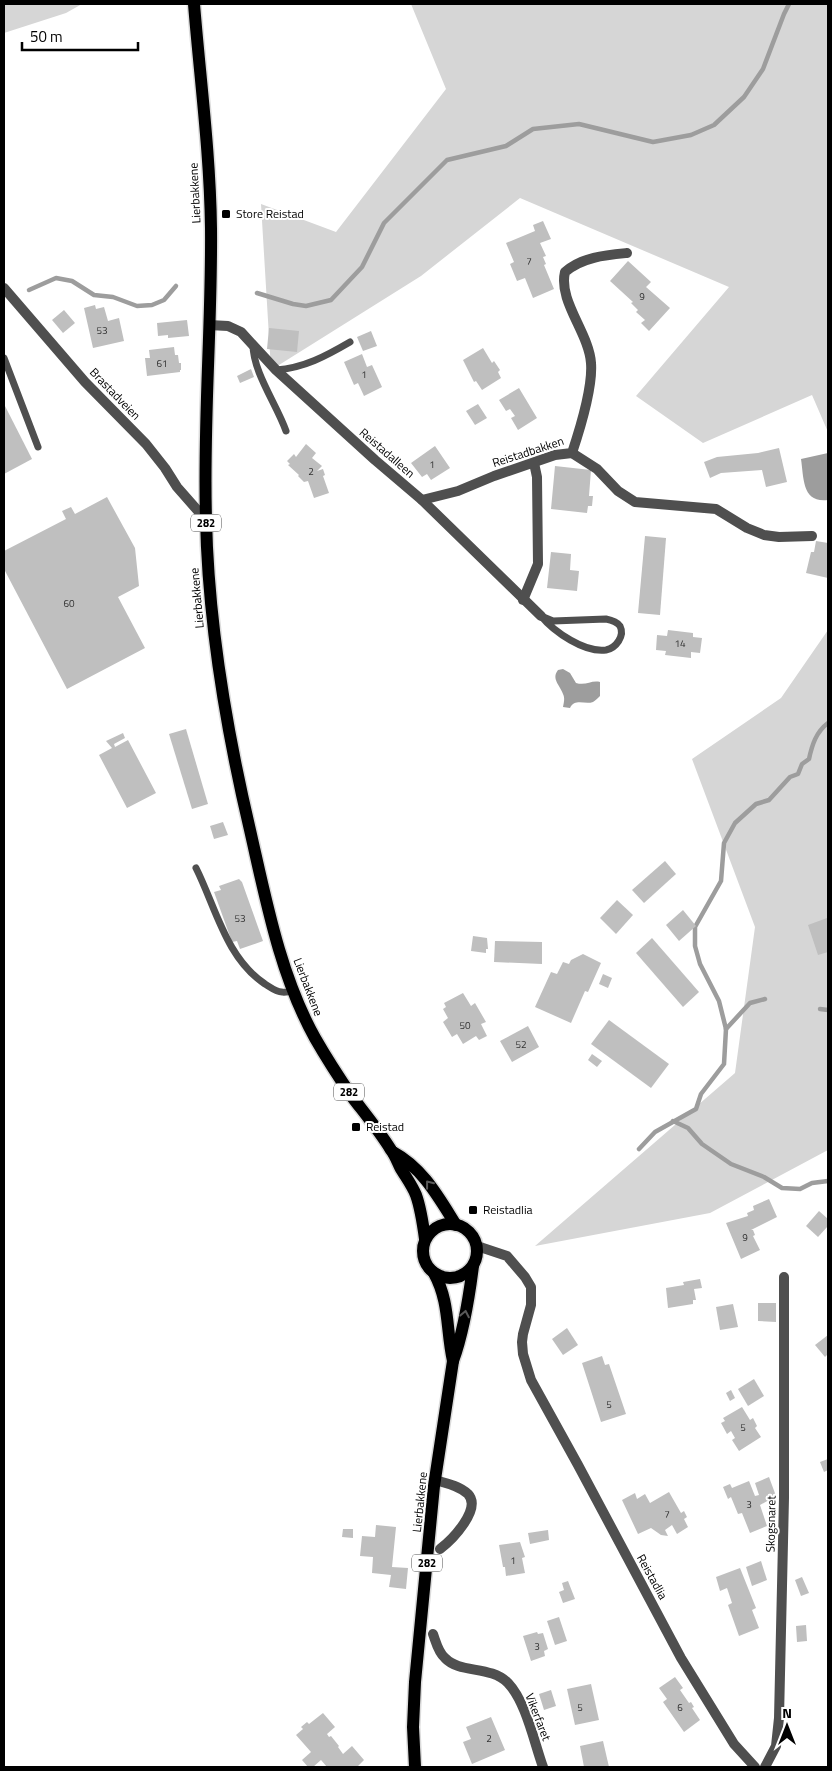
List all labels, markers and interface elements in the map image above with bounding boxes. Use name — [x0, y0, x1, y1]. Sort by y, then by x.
scale bar — [22, 20, 139, 52]
text: 50 m — [30, 25, 63, 48]
street label: Lierbakkene — [183, 162, 206, 224]
place label: Store Reistad — [236, 204, 304, 223]
marker: Store Reistad — [220, 208, 232, 220]
house number: 7 — [526, 254, 532, 269]
house number: 9 — [639, 289, 645, 304]
house number: 53 — [96, 323, 108, 338]
house number: 61 — [156, 356, 168, 371]
street label: Brastadveien — [85, 363, 145, 424]
house number: 1 — [361, 367, 367, 382]
street label: Reistadalleen — [355, 423, 419, 482]
street label: Reistadbakken — [490, 431, 566, 472]
house number: 1 — [429, 457, 435, 472]
house number: 2 — [308, 464, 314, 479]
road number: 282 — [191, 514, 221, 532]
street label: Lierbakkene — [184, 567, 209, 629]
house number: 60 — [63, 596, 75, 611]
house number: 14 — [674, 636, 686, 651]
house number: 53 — [234, 911, 246, 926]
street label: Lierbakkene — [289, 955, 328, 1019]
house number: 50 — [459, 1018, 471, 1033]
house number: 52 — [515, 1037, 527, 1052]
road number: 282 — [334, 1084, 364, 1100]
place label: Reistad — [366, 1117, 404, 1136]
marker: Reistad — [350, 1121, 362, 1133]
one-way arrow — [426, 1181, 435, 1190]
place label: Reistadlia — [483, 1200, 533, 1219]
marker: Reistadlia — [467, 1204, 479, 1216]
house number: 9 — [742, 1230, 748, 1245]
one-way arrow — [460, 1310, 470, 1318]
house number: 5 — [606, 1397, 612, 1412]
house number: 5 — [740, 1420, 746, 1435]
street label: Lierbakkene — [407, 1471, 432, 1533]
street label: Skogsnaret — [761, 1495, 781, 1553]
house number: 3 — [746, 1497, 752, 1512]
house number: 7 — [664, 1507, 670, 1522]
street label: Reistadlia — [632, 1550, 673, 1603]
house number: 1 — [510, 1553, 516, 1568]
road number: 282 — [412, 1555, 442, 1572]
house number: 3 — [534, 1639, 540, 1654]
street label: Vikerfaret — [521, 1690, 557, 1744]
house number: 5 — [577, 1700, 583, 1715]
house number: 6 — [677, 1700, 683, 1715]
north arrow — [762, 1701, 812, 1751]
text: N — [782, 1702, 792, 1723]
house number: 2 — [486, 1731, 492, 1746]

